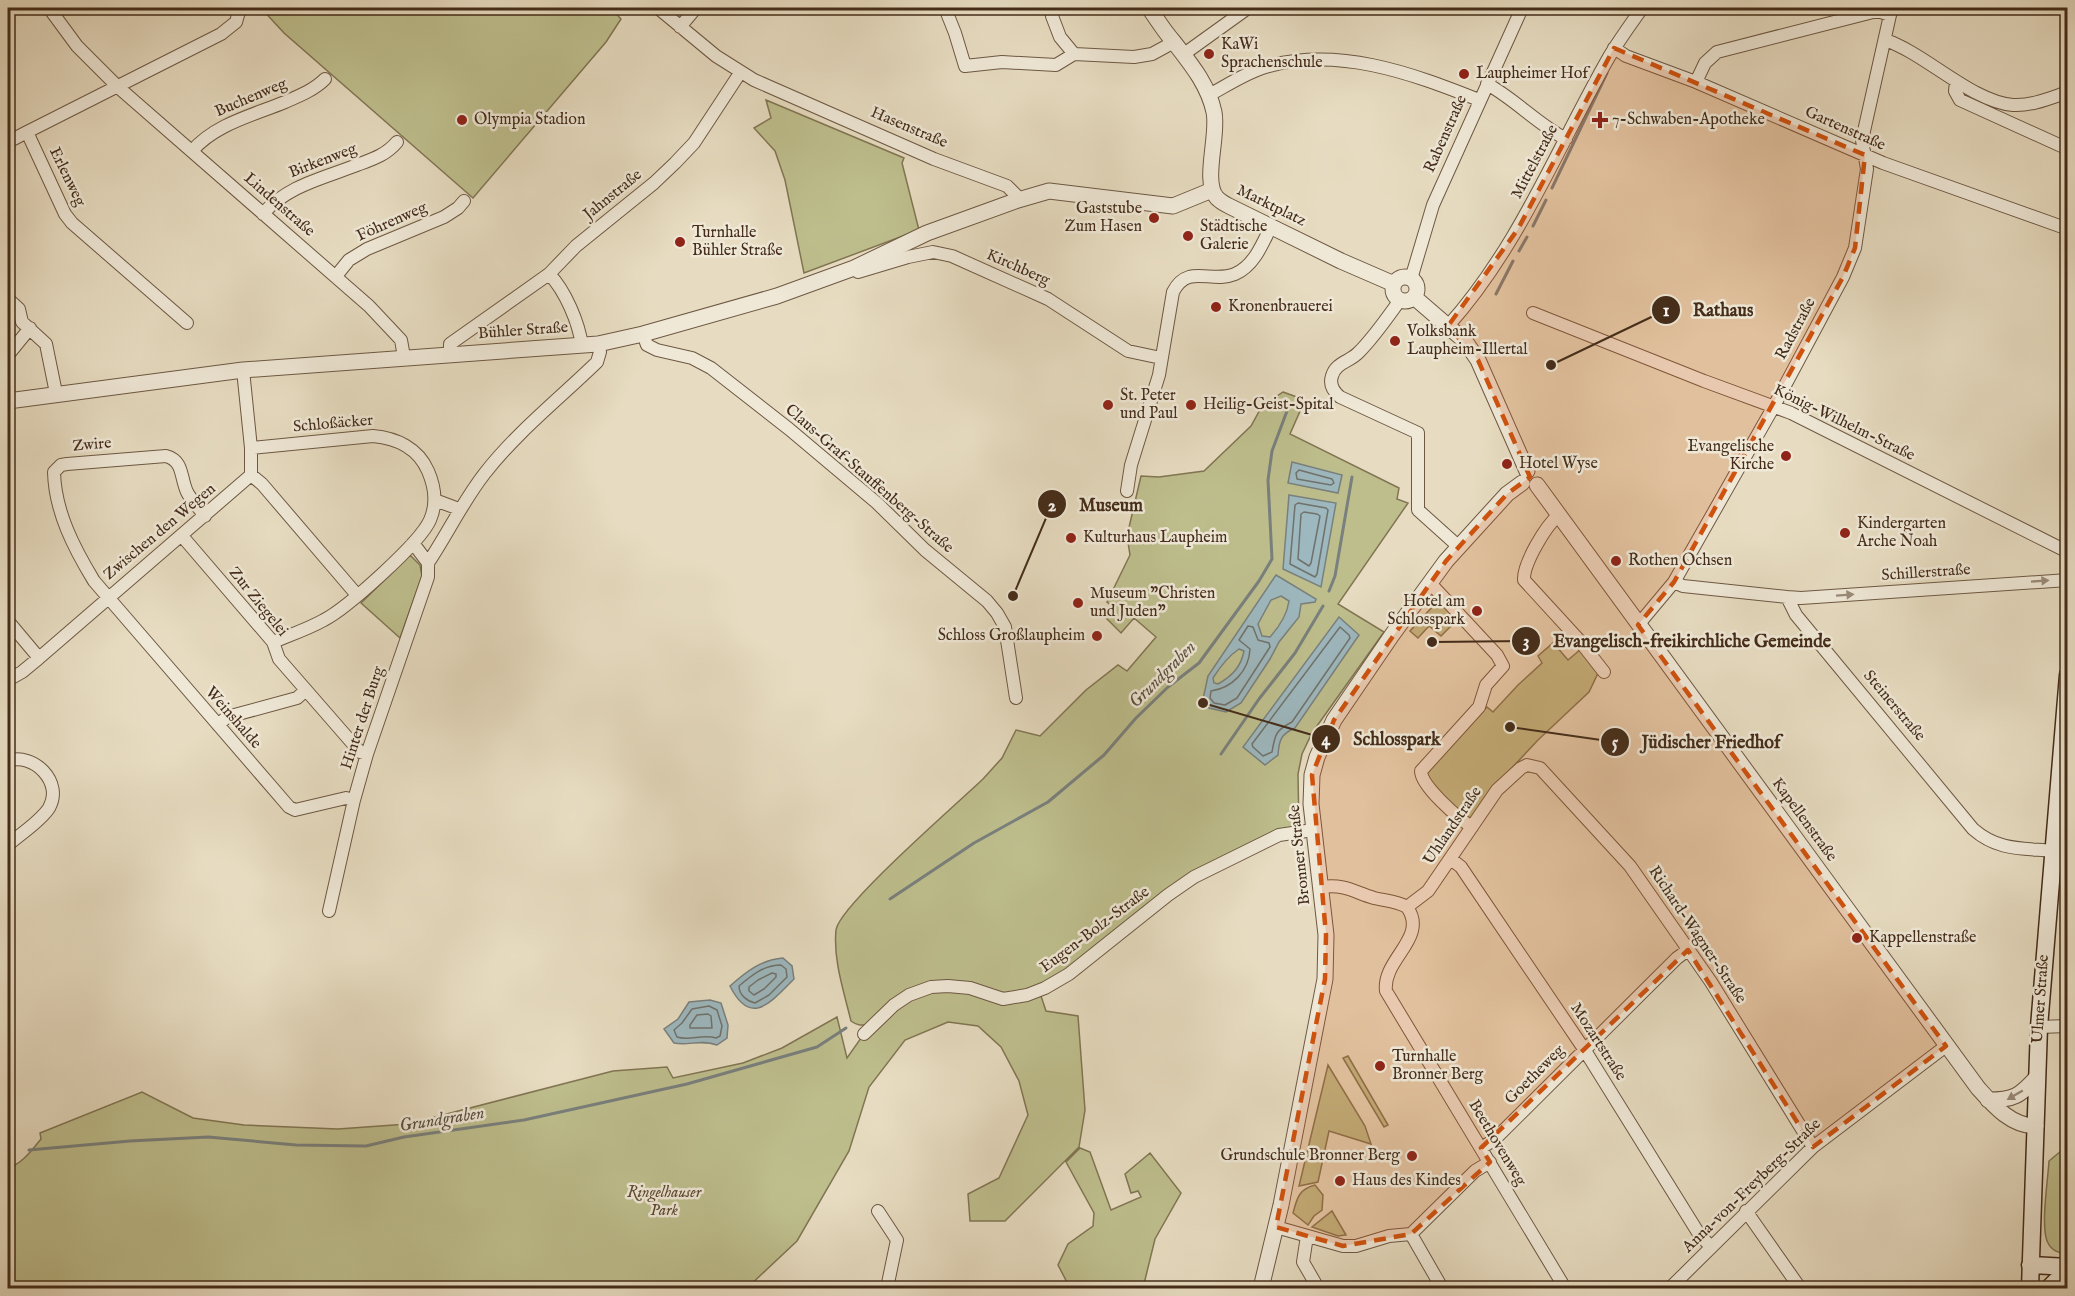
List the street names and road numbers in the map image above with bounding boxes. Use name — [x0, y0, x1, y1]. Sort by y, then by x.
street label: Buchenweg — [212, 74, 290, 122]
street label: Rabenstraße — [1420, 92, 1472, 176]
street label: Gartenstraße — [1801, 102, 1889, 156]
street label: Hasenstraße — [868, 103, 950, 153]
street label: Mittelstraße — [1507, 121, 1563, 203]
street label: Birkenweg — [286, 139, 360, 183]
street label: Erlenweg — [44, 144, 90, 210]
street label: Jahnstraße — [578, 165, 646, 226]
street label: Lindenstraße — [239, 169, 319, 241]
street label: Marktplatz — [1233, 181, 1309, 231]
street label: Föhrenweg — [354, 197, 431, 246]
street label: Kirchberg — [983, 245, 1053, 291]
street label: Radstraße — [1771, 295, 1821, 363]
street label: Bühler Straße — [477, 318, 569, 344]
street label: König-Wilhelm-Straße — [1770, 380, 1918, 466]
street label: Claus-Graf-Stauffenberg-Straße — [781, 400, 957, 558]
street label: Schloßäcker — [292, 411, 374, 437]
street label: Zwire — [72, 433, 112, 457]
street label: Zwischen den Wegen — [100, 479, 221, 585]
street label: Schillerstraße — [1881, 560, 1971, 586]
street label: Zur Ziegelei — [224, 563, 292, 641]
street label: Hinter der Burg — [337, 664, 389, 772]
street label: Steinerstraße — [1859, 666, 1929, 746]
street label: Weinshalde — [201, 683, 265, 753]
street label: Kapellenstraße — [1767, 774, 1841, 866]
street label: Uhlandstraße — [1420, 783, 1486, 869]
street label: Bronner Straße — [1285, 804, 1315, 906]
street label: Richard-Wagner-Straße — [1644, 862, 1750, 1008]
street label: Eugen-Bolz-Straße — [1036, 882, 1154, 978]
street label: Ulmer Straße — [2028, 954, 2054, 1044]
street label: Mozartstraße — [1565, 999, 1631, 1085]
street label: Goetheweg — [1501, 1041, 1569, 1109]
street label: Beethovenweg — [1463, 1096, 1531, 1190]
street label: Anna-von-Freyberg-Straße — [1678, 1115, 1825, 1258]

